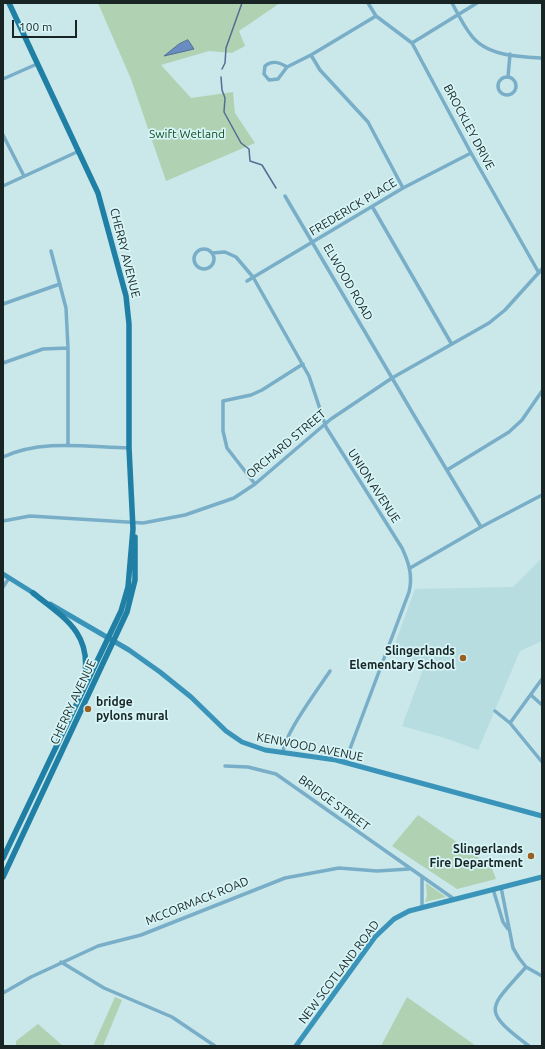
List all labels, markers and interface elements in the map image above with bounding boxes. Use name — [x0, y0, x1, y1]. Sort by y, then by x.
scale bar — [14, 12, 79, 38]
text: 100 m — [19, 20, 52, 33]
street label: BROCKLEY DRIVE — [440, 82, 498, 172]
park label: Swift Wetland — [149, 127, 225, 141]
street label: FREDERICK PLACE — [307, 175, 399, 239]
street label: CHERRY AVENUE — [107, 207, 143, 299]
street label: ELWOOD ROAD — [320, 241, 376, 323]
street label: ORCHARD STREET — [243, 407, 329, 481]
street label: UNION AVENUE — [345, 446, 403, 526]
place label: Slingerlands Elementary School — [349, 644, 455, 672]
marker: Slingerlands Elementary School — [458, 653, 468, 663]
street label: CHERRY AVENUE — [47, 657, 99, 747]
place label: bridge pylons mural — [96, 695, 168, 723]
marker: bridge pylons mural — [83, 704, 93, 714]
street label: KENWOOD AVENUE — [255, 730, 365, 764]
street label: BRIDGE STREET — [296, 772, 372, 834]
place label: Slingerlands Fire Department — [429, 842, 523, 870]
marker: Slingerlands Fire Department — [526, 851, 536, 861]
street label: MCCORMACK ROAD — [143, 874, 251, 928]
street label: NEW SCOTLAND ROAD — [296, 918, 382, 1026]

